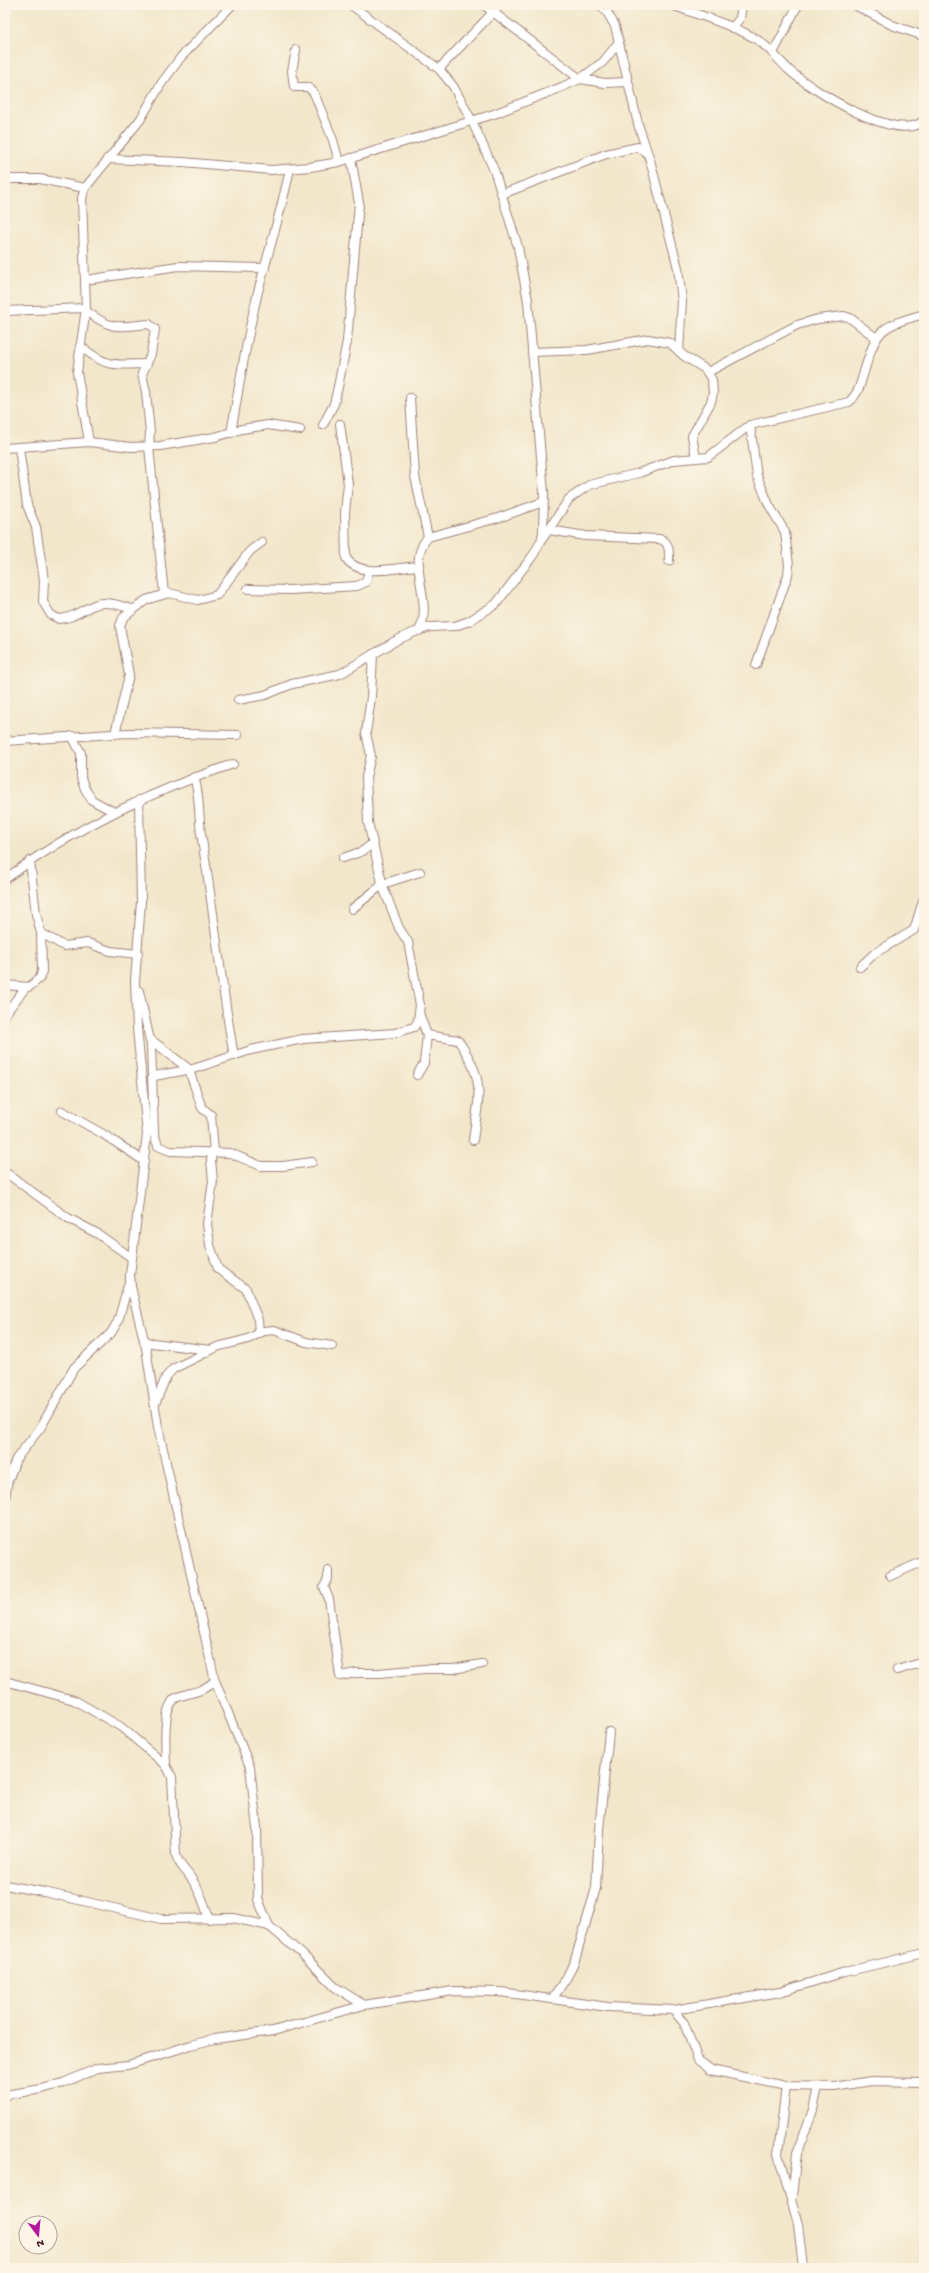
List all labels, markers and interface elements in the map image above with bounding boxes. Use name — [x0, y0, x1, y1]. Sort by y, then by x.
north arrow — [18, 2215, 58, 2255]
text: N — [35, 2236, 45, 2249]

